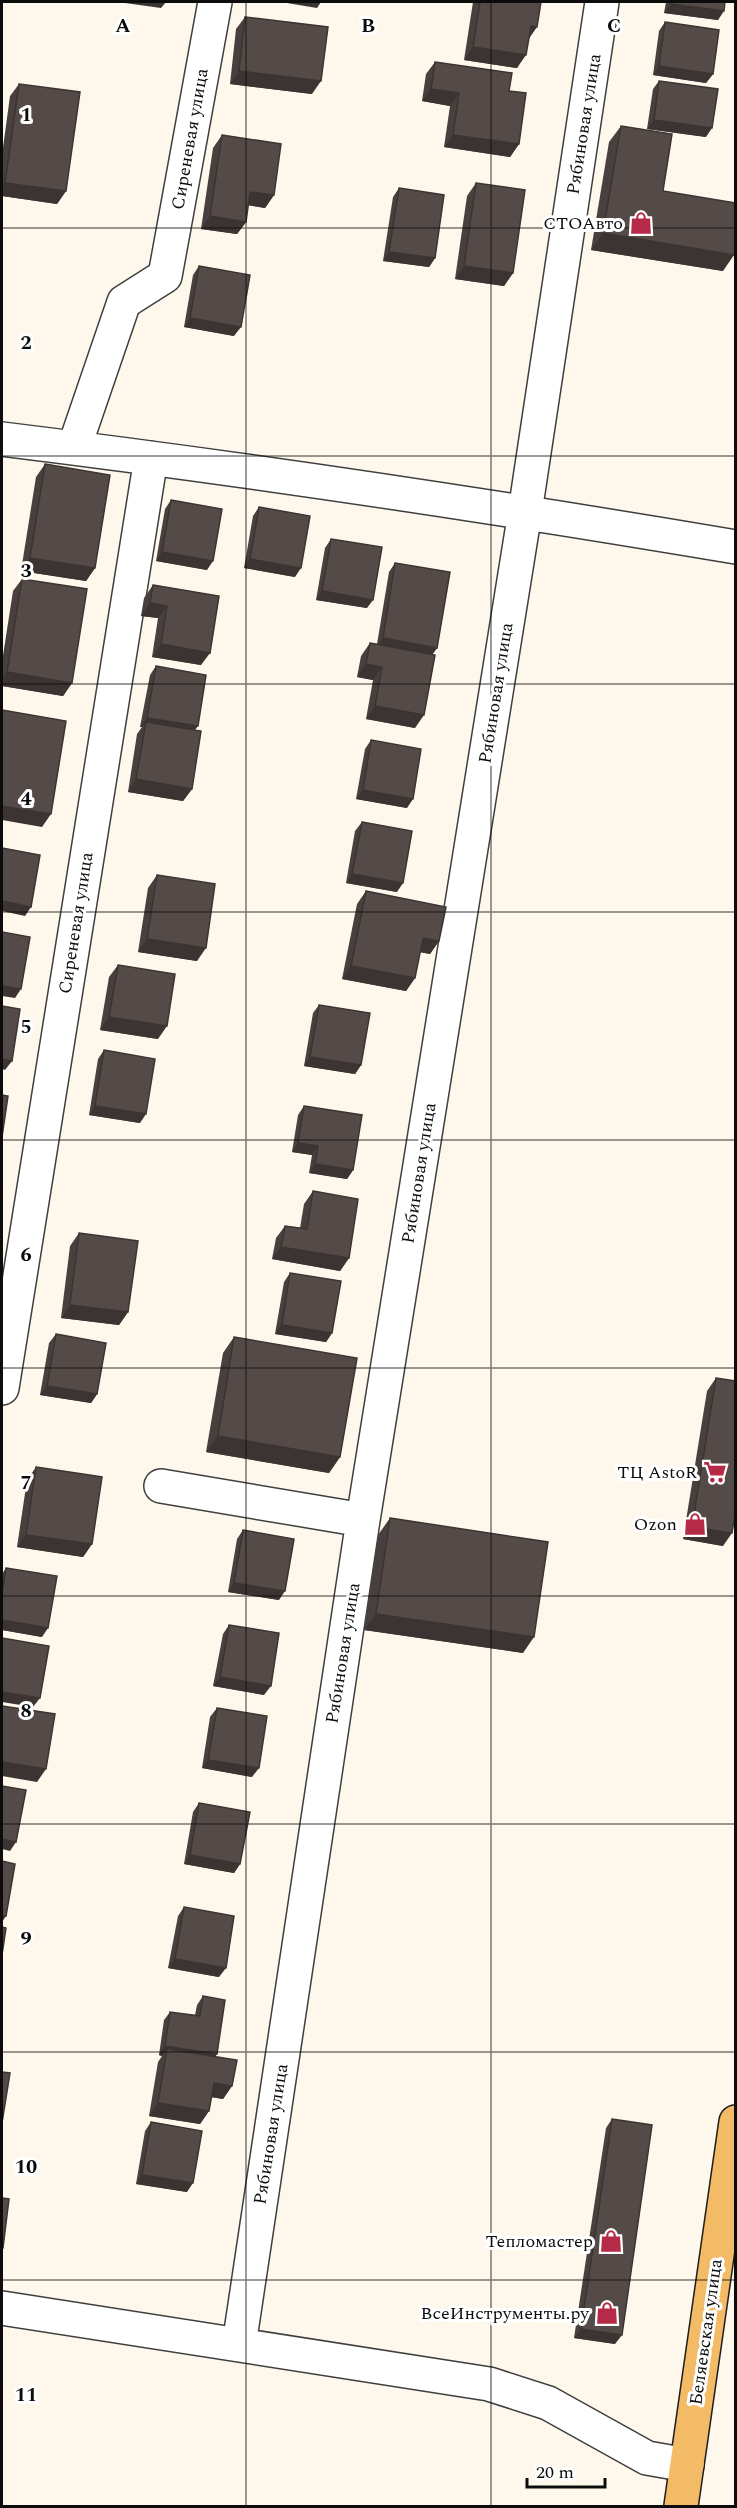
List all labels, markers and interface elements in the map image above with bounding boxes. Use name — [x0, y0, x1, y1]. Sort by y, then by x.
text: A — [115, 11, 131, 41]
text: B — [361, 11, 375, 41]
text: C — [607, 11, 621, 41]
street label: Рябиновая улица — [560, 51, 609, 196]
street label: Сиреневая улица — [164, 66, 216, 212]
text: 1 — [20, 100, 32, 130]
place label: СТОАвто — [543, 210, 623, 237]
shop icon: СТОАвто — [628, 210, 654, 236]
text: 2 — [20, 328, 32, 358]
text: 3 — [20, 556, 32, 586]
street label: Рябиновая улица — [472, 620, 521, 765]
text: 4 — [20, 784, 32, 814]
street label: Сиреневая улица — [51, 850, 101, 996]
text: 5 — [20, 1012, 32, 1042]
street label: Рябиновая улица — [395, 1100, 444, 1245]
text: 6 — [20, 1240, 32, 1270]
place label: ТЦ AstoR — [617, 1459, 697, 1486]
supermarket icon: ТЦ AstoR — [702, 1459, 728, 1485]
text: 7 — [20, 1468, 32, 1498]
place label: Ozon — [634, 1511, 677, 1538]
shop icon: Ozon — [682, 1511, 708, 1537]
street label: Рябиновая улица — [319, 1580, 368, 1725]
text: 8 — [20, 1696, 32, 1726]
text: 9 — [20, 1924, 32, 1954]
street label: Рябиновая улица — [247, 2061, 296, 2206]
text: 10 — [15, 2152, 37, 2182]
place label: Тепломастер — [485, 2228, 593, 2255]
shop icon: Тепломастер — [598, 2228, 624, 2254]
street label: Беляевская улица — [682, 2257, 730, 2407]
place label: ВсеИнструменты.ру — [420, 2300, 590, 2327]
shop icon: ВсеИнструменты.ру — [594, 2300, 620, 2326]
text: 11 — [15, 2380, 37, 2410]
scale bar — [527, 2451, 605, 2489]
text: 20 m — [536, 2459, 574, 2486]

